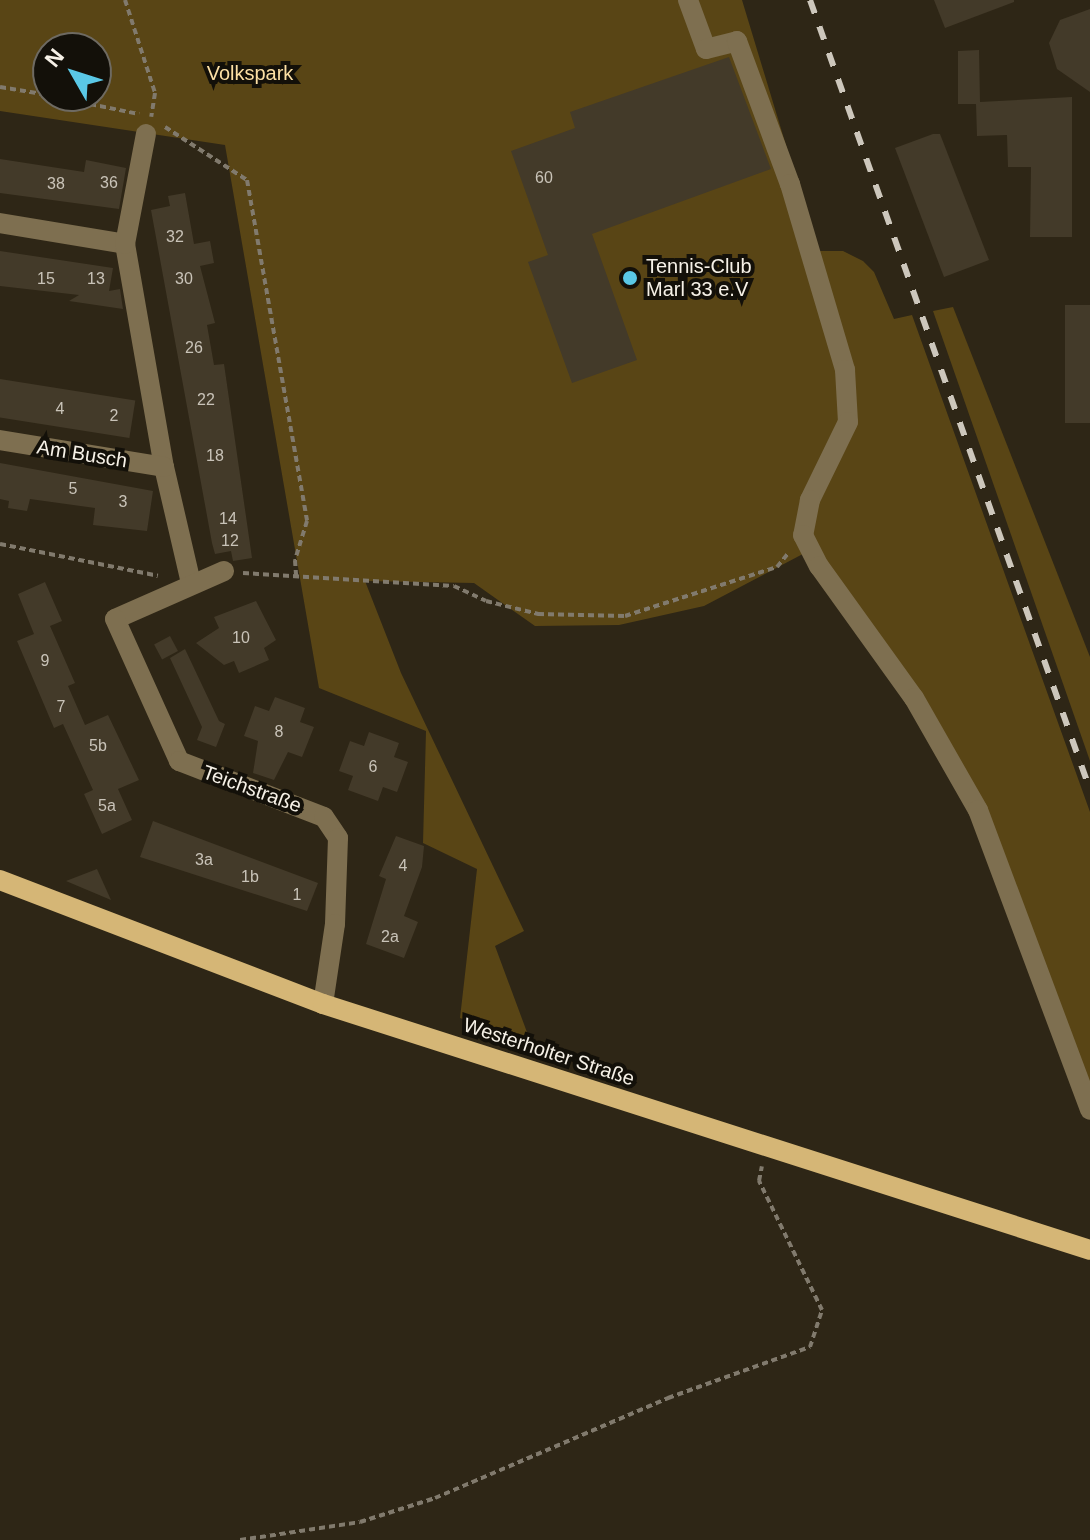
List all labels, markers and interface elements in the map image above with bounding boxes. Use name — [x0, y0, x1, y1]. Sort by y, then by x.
north arrow — [32, 32, 112, 112]
text: N — [40, 44, 69, 72]
park label: Volkspark — [207, 61, 293, 85]
house number: 60 — [535, 168, 553, 188]
house number: 36 — [100, 173, 118, 193]
house number: 38 — [47, 174, 65, 194]
house number: 32 — [166, 227, 184, 247]
place label: Tennis-Club Marl 33 e.V — [646, 254, 752, 301]
house number: 15 — [37, 269, 55, 289]
house number: 13 — [87, 269, 105, 289]
house number: 30 — [175, 269, 193, 289]
marker: Tennis-Club Marl 33 e.V — [621, 269, 639, 287]
house number: 26 — [185, 338, 203, 358]
house number: 22 — [197, 390, 215, 410]
house number: 4 — [56, 399, 64, 419]
house number: 2 — [110, 406, 118, 426]
street label: Am Busch — [35, 435, 129, 473]
house number: 18 — [206, 446, 224, 466]
house number: 5 — [69, 479, 77, 499]
house number: 3 — [119, 492, 127, 512]
house number: 14 — [219, 509, 237, 529]
house number: 12 — [221, 531, 239, 551]
house number: 10 — [232, 628, 250, 648]
house number: 9 — [41, 651, 49, 671]
house number: 7 — [57, 697, 65, 717]
house number: 8 — [275, 722, 283, 742]
house number: 5b — [89, 736, 107, 756]
house number: 6 — [369, 757, 377, 777]
street label: Teichstraße — [199, 760, 305, 818]
house number: 5a — [98, 796, 116, 816]
house number: 3a — [195, 850, 213, 870]
house number: 4 — [399, 856, 407, 876]
house number: 1b — [241, 867, 259, 887]
house number: 1 — [293, 885, 301, 905]
house number: 2a — [381, 927, 399, 947]
street label: Westerholter Straße — [460, 1013, 638, 1091]

